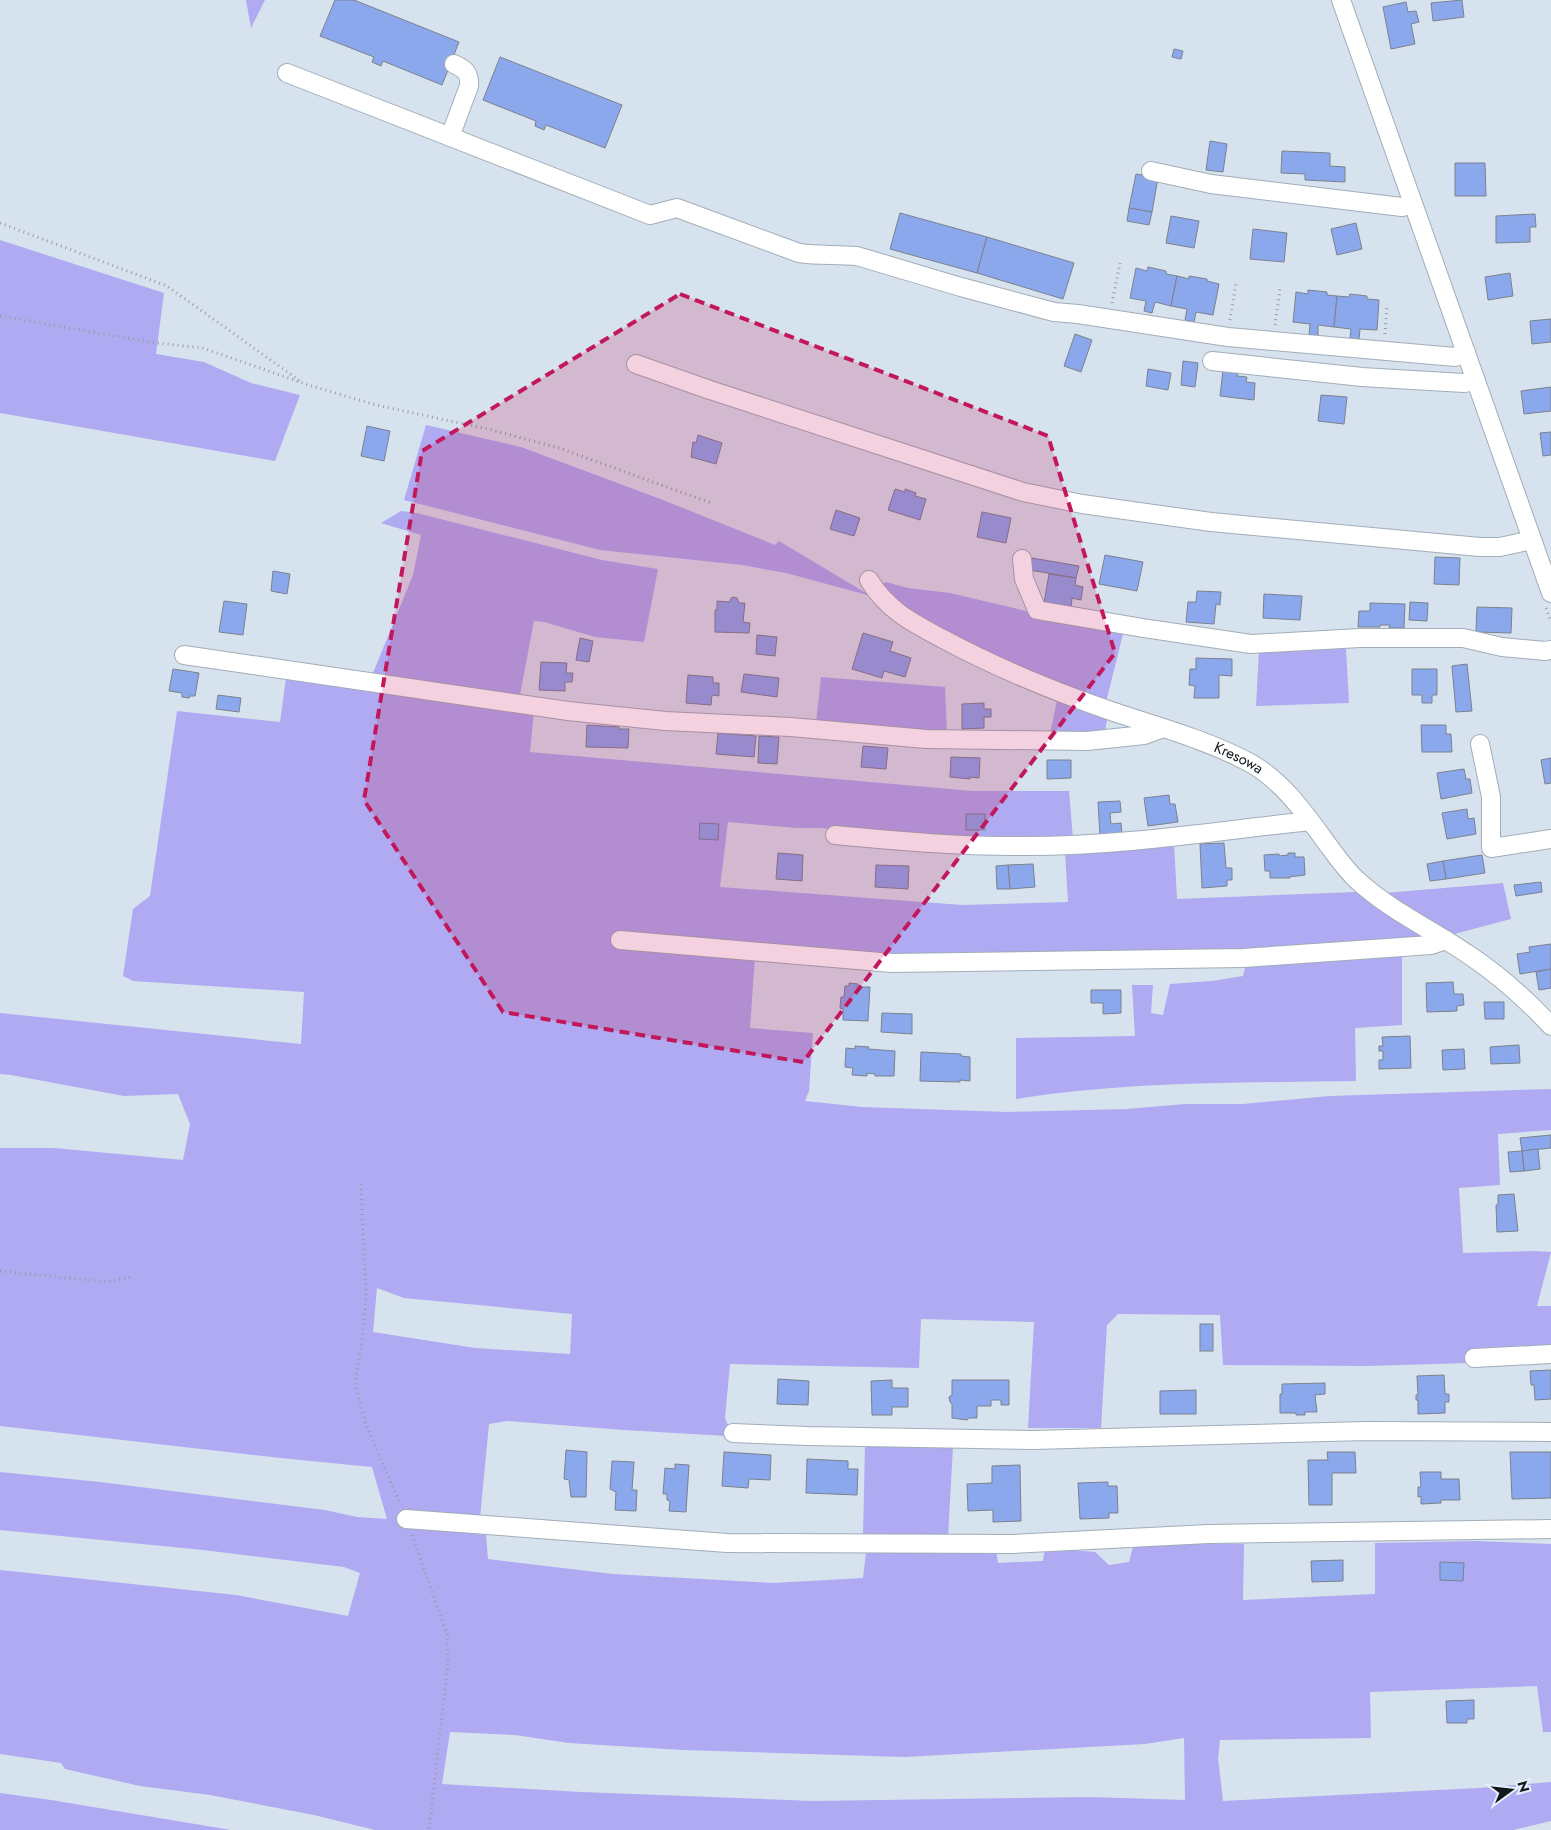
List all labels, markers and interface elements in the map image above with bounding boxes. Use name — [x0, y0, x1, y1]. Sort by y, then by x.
street label: Kresowa — [1211, 736, 1268, 779]
north arrow — [1486, 1765, 1536, 1815]
text: N — [1512, 1779, 1535, 1795]

